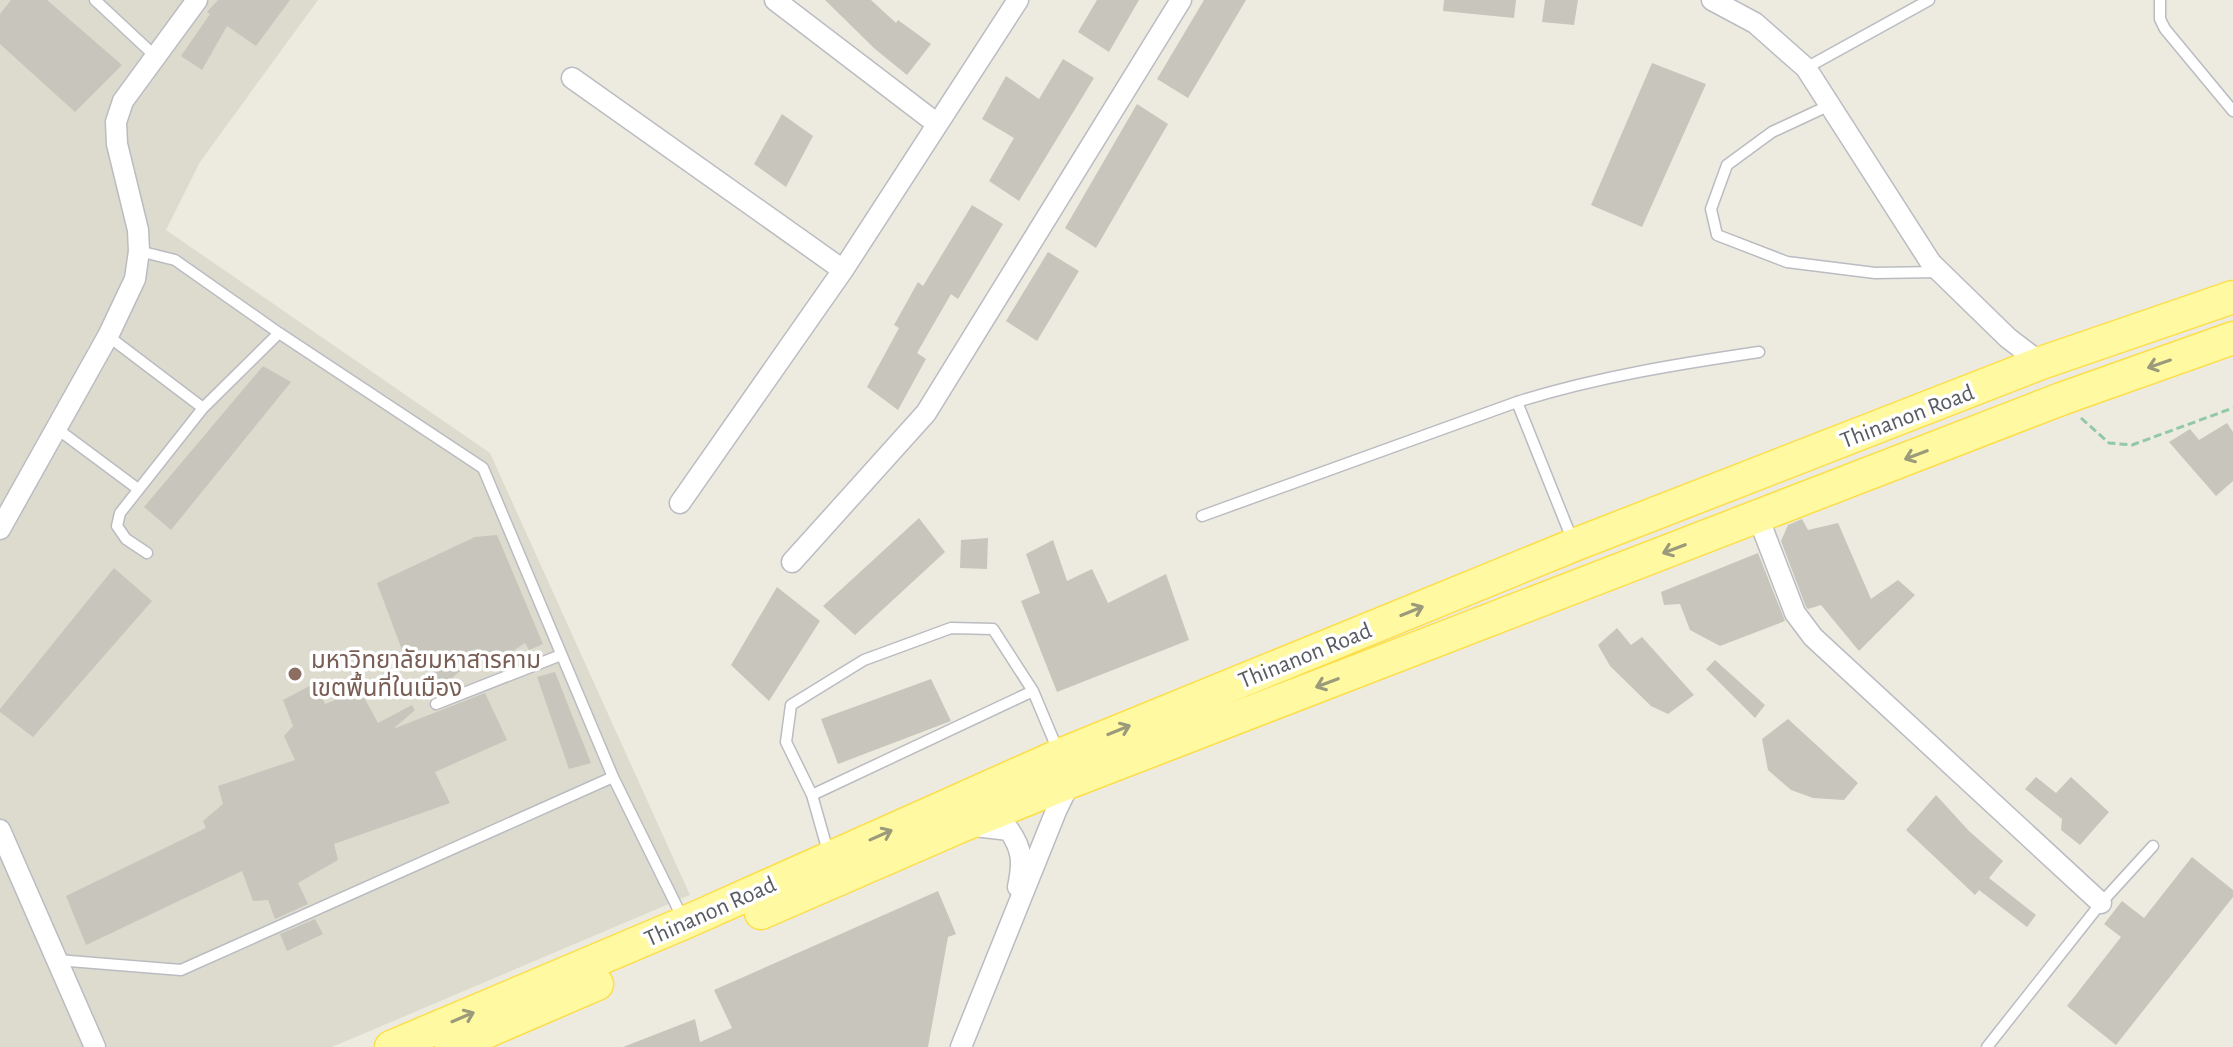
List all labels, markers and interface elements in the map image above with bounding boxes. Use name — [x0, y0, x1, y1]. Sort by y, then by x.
one-way arrow — [2148, 358, 2172, 372]
street label: Thinanon Road — [1837, 380, 1978, 453]
one-way arrow — [1904, 449, 1929, 463]
one-way arrow — [1662, 543, 1687, 557]
one-way arrow — [1399, 603, 1424, 618]
street label: Thinanon Road — [1235, 618, 1375, 693]
place label: มหาวิทยาลัยมหาสารคาม เขตพื้นที่ในเมือง — [311, 648, 541, 701]
marker: มหาวิทยาลัยมหาสารคาม เขตพื้นที่ในเมือง — [286, 665, 304, 683]
one-way arrow — [1315, 677, 1340, 691]
one-way arrow — [1106, 722, 1131, 737]
one-way arrow — [868, 826, 893, 841]
street label: Thinanon Road — [641, 872, 780, 952]
one-way arrow — [450, 1008, 475, 1023]

